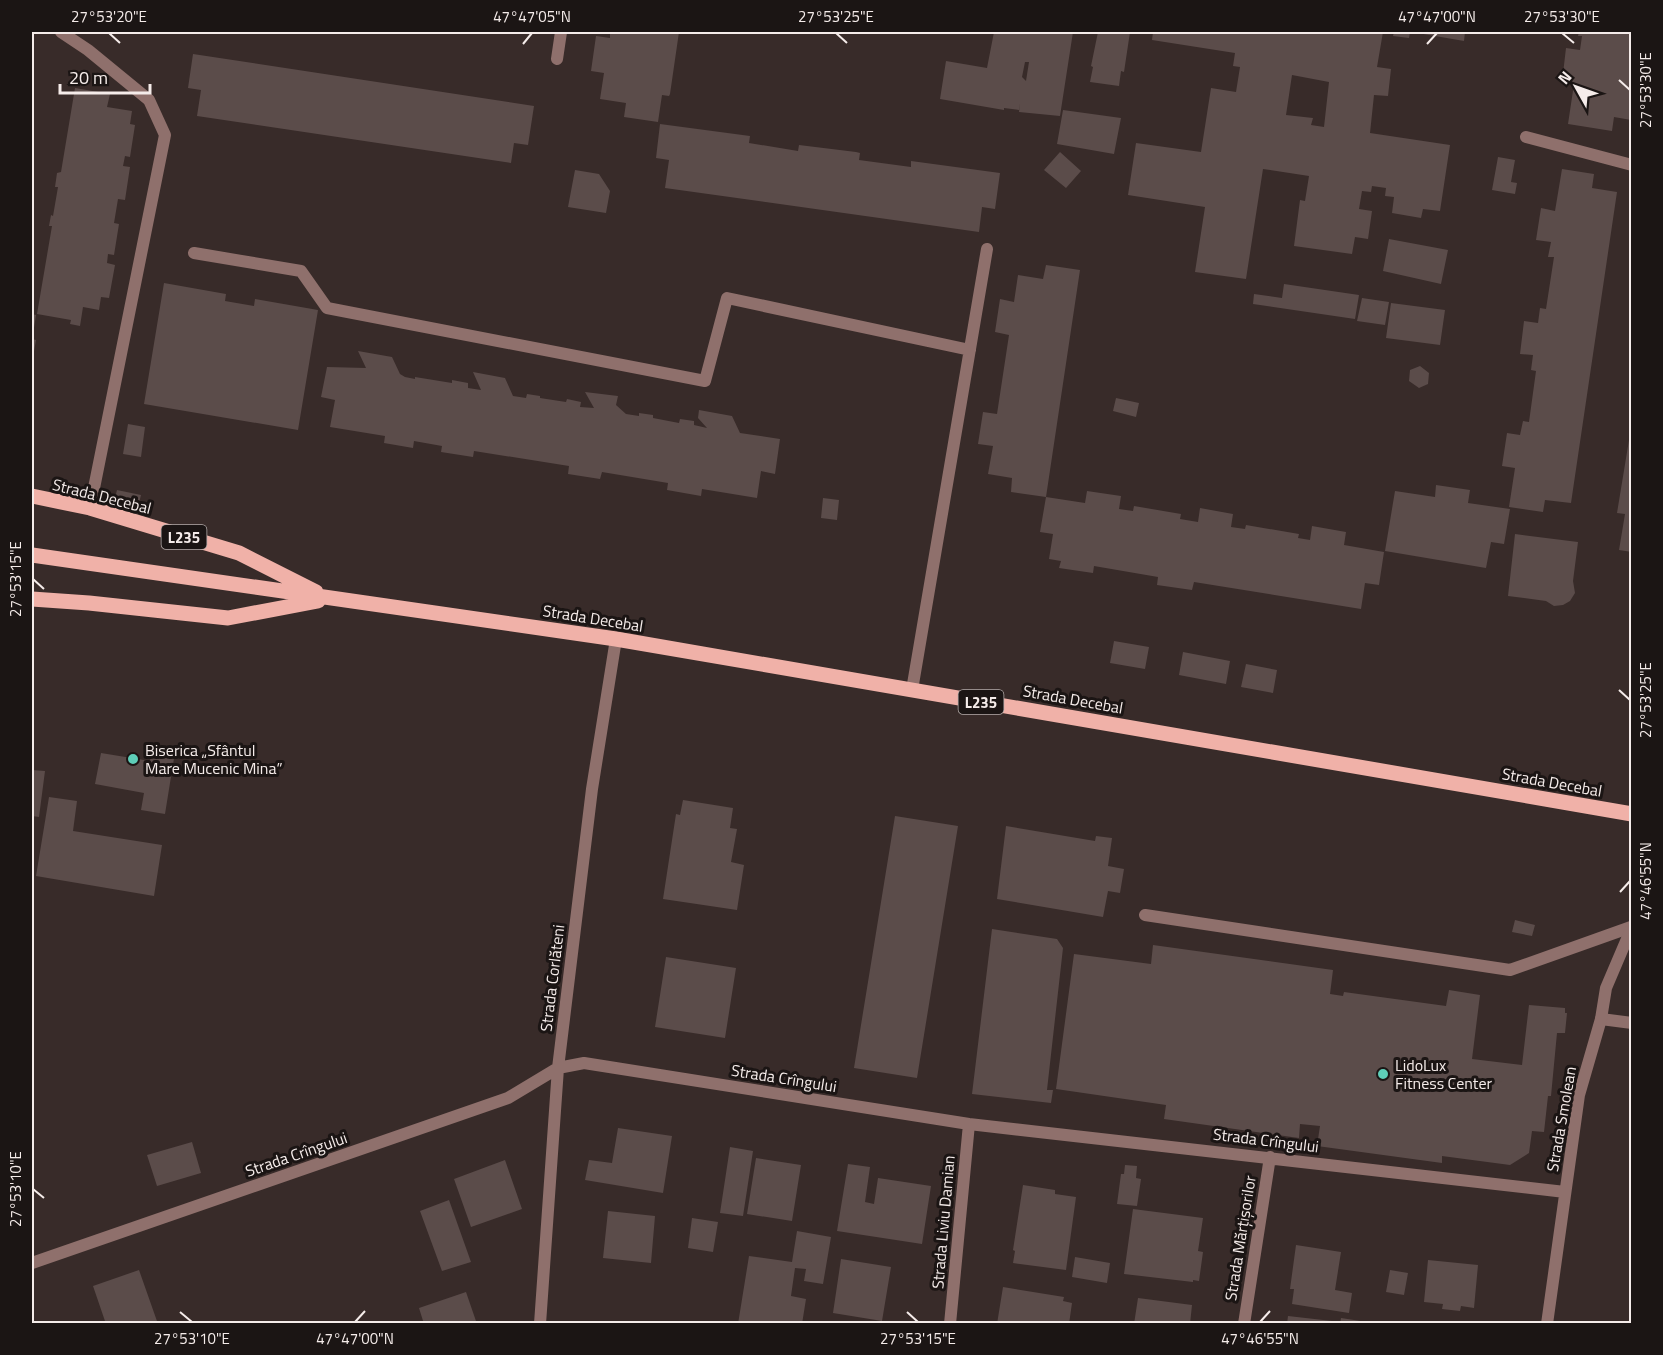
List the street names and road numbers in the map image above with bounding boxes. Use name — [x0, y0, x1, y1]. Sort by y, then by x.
street label: Strada Decebal — [50, 472, 154, 520]
road number: L235 — [162, 525, 207, 549]
street label: Strada Decebal — [541, 598, 645, 638]
street label: Strada Decebal — [1021, 678, 1125, 720]
road number: L235 — [958, 690, 1004, 714]
street label: Strada Decebal — [1500, 761, 1604, 803]
street label: Strada Corlăteni — [534, 923, 570, 1033]
street label: Strada Crîngului — [730, 1058, 838, 1098]
street label: Strada Smolean — [1540, 1064, 1582, 1174]
street label: Strada Crîngului — [1212, 1122, 1320, 1158]
street label: Strada Crîngului — [242, 1125, 350, 1183]
street label: Strada Liviu Damian — [925, 1154, 961, 1290]
street label: Strada Mărțișorilor — [1218, 1173, 1262, 1302]

